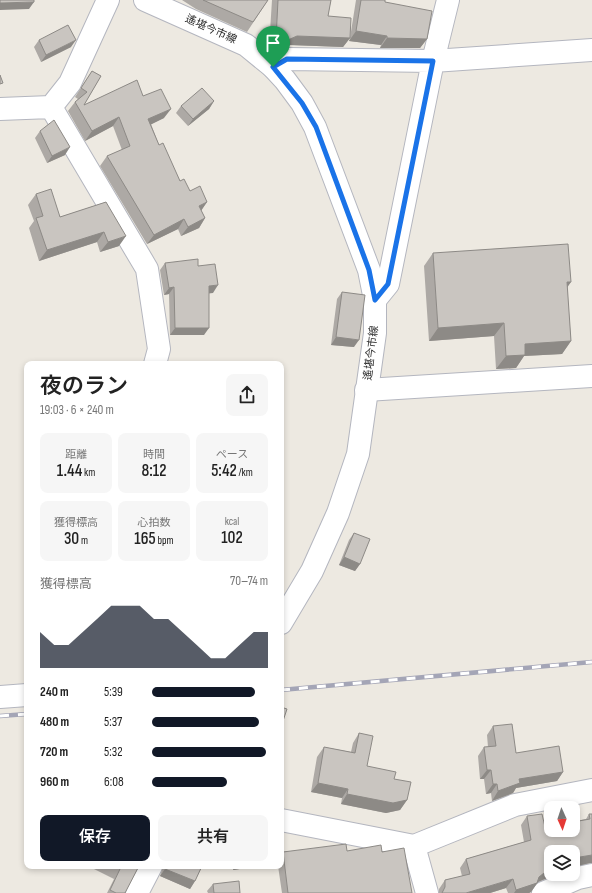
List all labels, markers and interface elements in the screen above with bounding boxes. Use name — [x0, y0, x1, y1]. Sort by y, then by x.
street label: 遙堪今市線 — [183, 12, 239, 46]
pin — [256, 26, 290, 67]
icon: arrive — [262, 32, 284, 54]
street label: 遙堪今市線 — [361, 325, 381, 381]
text: 夜のラン — [40, 373, 128, 400]
button: share — [226, 374, 268, 416]
text: 19:03 · 6 × 240 m — [40, 402, 114, 418]
text: 距離 — [65, 448, 87, 461]
text: 時間 — [143, 448, 165, 461]
text: ペース — [216, 448, 248, 461]
text: 1.44 — [57, 461, 82, 481]
text: 8:12 — [141, 461, 167, 481]
text: 5:42 — [211, 461, 237, 481]
text: km — [82, 466, 95, 479]
text: /km — [237, 466, 253, 479]
text: kcal — [225, 515, 239, 528]
text: 獲得標高 — [54, 516, 98, 529]
text: 心拍数 — [138, 516, 171, 529]
text: 102 — [221, 528, 243, 548]
text: 30 — [64, 529, 79, 549]
text: 165 — [134, 529, 156, 549]
text: m — [79, 534, 88, 547]
text: bpm — [156, 534, 174, 547]
text: 70–74 m — [230, 573, 268, 589]
text: 獲得標高 — [40, 576, 92, 592]
text: 240 m — [40, 684, 69, 700]
text: 5:39 — [104, 684, 123, 700]
text: 480 m — [40, 714, 69, 730]
text: 5:37 — [104, 714, 122, 730]
text: 720 m — [40, 744, 68, 760]
text: 5:32 — [104, 744, 123, 760]
text: 960 m — [40, 774, 69, 790]
text: 6:08 — [104, 774, 124, 790]
north arrow — [544, 801, 580, 837]
map controls — [544, 801, 580, 881]
button: 保存 — [40, 815, 150, 861]
button: 共有 — [158, 815, 268, 861]
button: layers — [544, 845, 580, 881]

